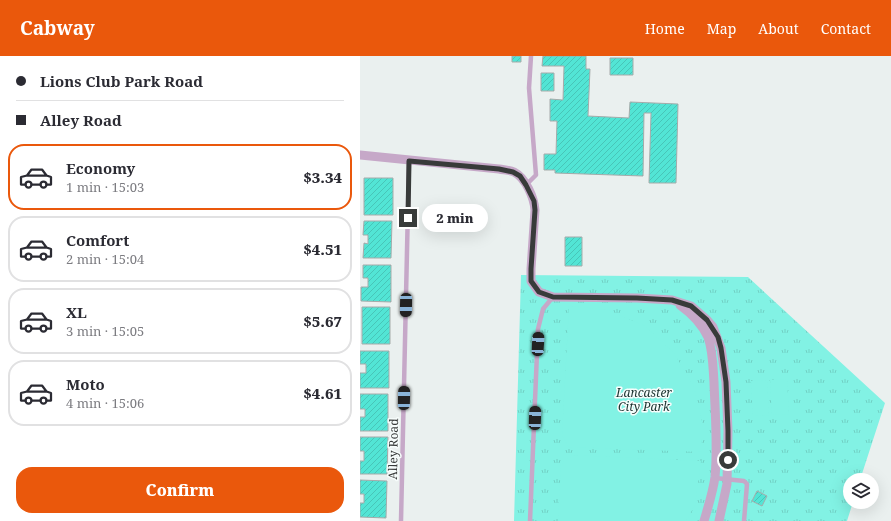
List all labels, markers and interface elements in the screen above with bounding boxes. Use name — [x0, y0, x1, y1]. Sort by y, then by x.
text: Cabway — [20, 15, 95, 41]
text: Home — [645, 19, 685, 38]
text: Map — [707, 19, 736, 38]
text: About — [758, 19, 799, 38]
text: Contact — [821, 19, 871, 38]
text: Lions Club Park Road — [40, 71, 203, 91]
text: Alley Road — [40, 110, 122, 130]
text: Economy — [66, 158, 135, 178]
icon: car — [18, 159, 54, 195]
text: $3.34 — [303, 167, 342, 187]
text: 1 min · 15:03 — [66, 178, 144, 196]
callout: 2 min — [422, 204, 488, 232]
route end — [399, 209, 417, 227]
text: 2 min — [436, 209, 474, 227]
text: Comfort — [66, 230, 129, 250]
icon: car — [18, 231, 54, 267]
text: $4.51 — [303, 239, 342, 259]
text: 2 min · 15:04 — [66, 250, 144, 268]
car — [400, 293, 412, 317]
text: XL — [66, 302, 87, 322]
icon: car — [18, 303, 54, 339]
text: $5.67 — [303, 311, 342, 331]
text: 3 min · 15:05 — [66, 322, 144, 340]
car — [531, 332, 545, 356]
text: Moto — [66, 374, 105, 394]
icon: car — [18, 375, 54, 411]
text: $4.61 — [303, 383, 342, 403]
park label: Lancaster City Park — [615, 384, 672, 415]
car — [398, 386, 410, 410]
text: 4 min · 15:06 — [66, 394, 144, 412]
car — [529, 406, 541, 430]
street label: Alley Road — [384, 418, 402, 480]
route start — [719, 451, 737, 469]
button: Confirm — [16, 467, 344, 513]
map controls — [843, 473, 879, 509]
button: layers — [843, 473, 879, 509]

